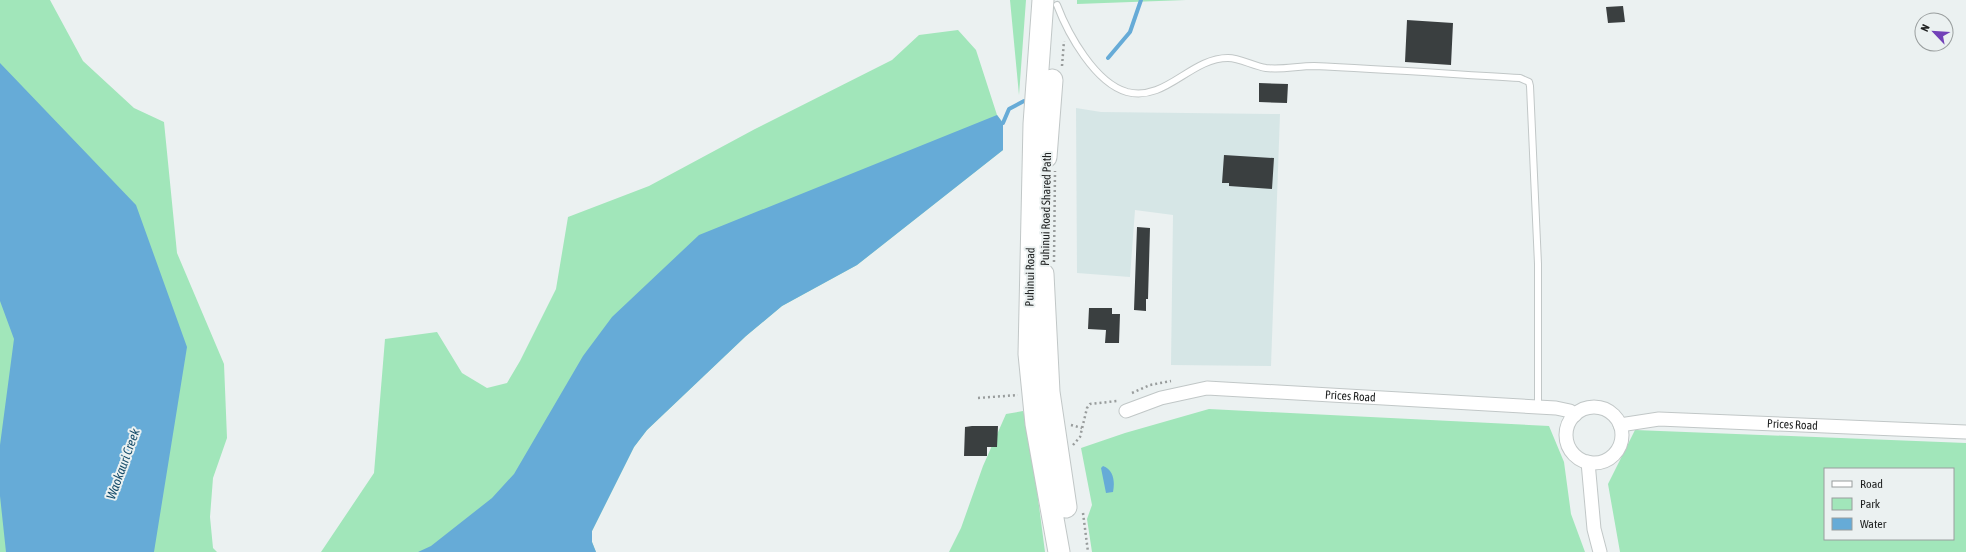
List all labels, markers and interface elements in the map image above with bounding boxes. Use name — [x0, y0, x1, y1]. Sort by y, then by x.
north arrow — [1914, 12, 1954, 52]
text: N — [1918, 22, 1932, 33]
street label: Puhinui Road Shared Path — [1038, 152, 1054, 266]
street label: Puhinui Road — [1022, 247, 1038, 307]
street label: Prices Road — [1325, 388, 1376, 405]
street label: Prices Road — [1767, 417, 1818, 433]
water label: Waokauri Creek — [103, 426, 143, 501]
legend — [1824, 468, 1954, 540]
text: Road — [1860, 477, 1883, 491]
text: Park — [1860, 497, 1881, 511]
text: Water — [1860, 517, 1887, 531]

